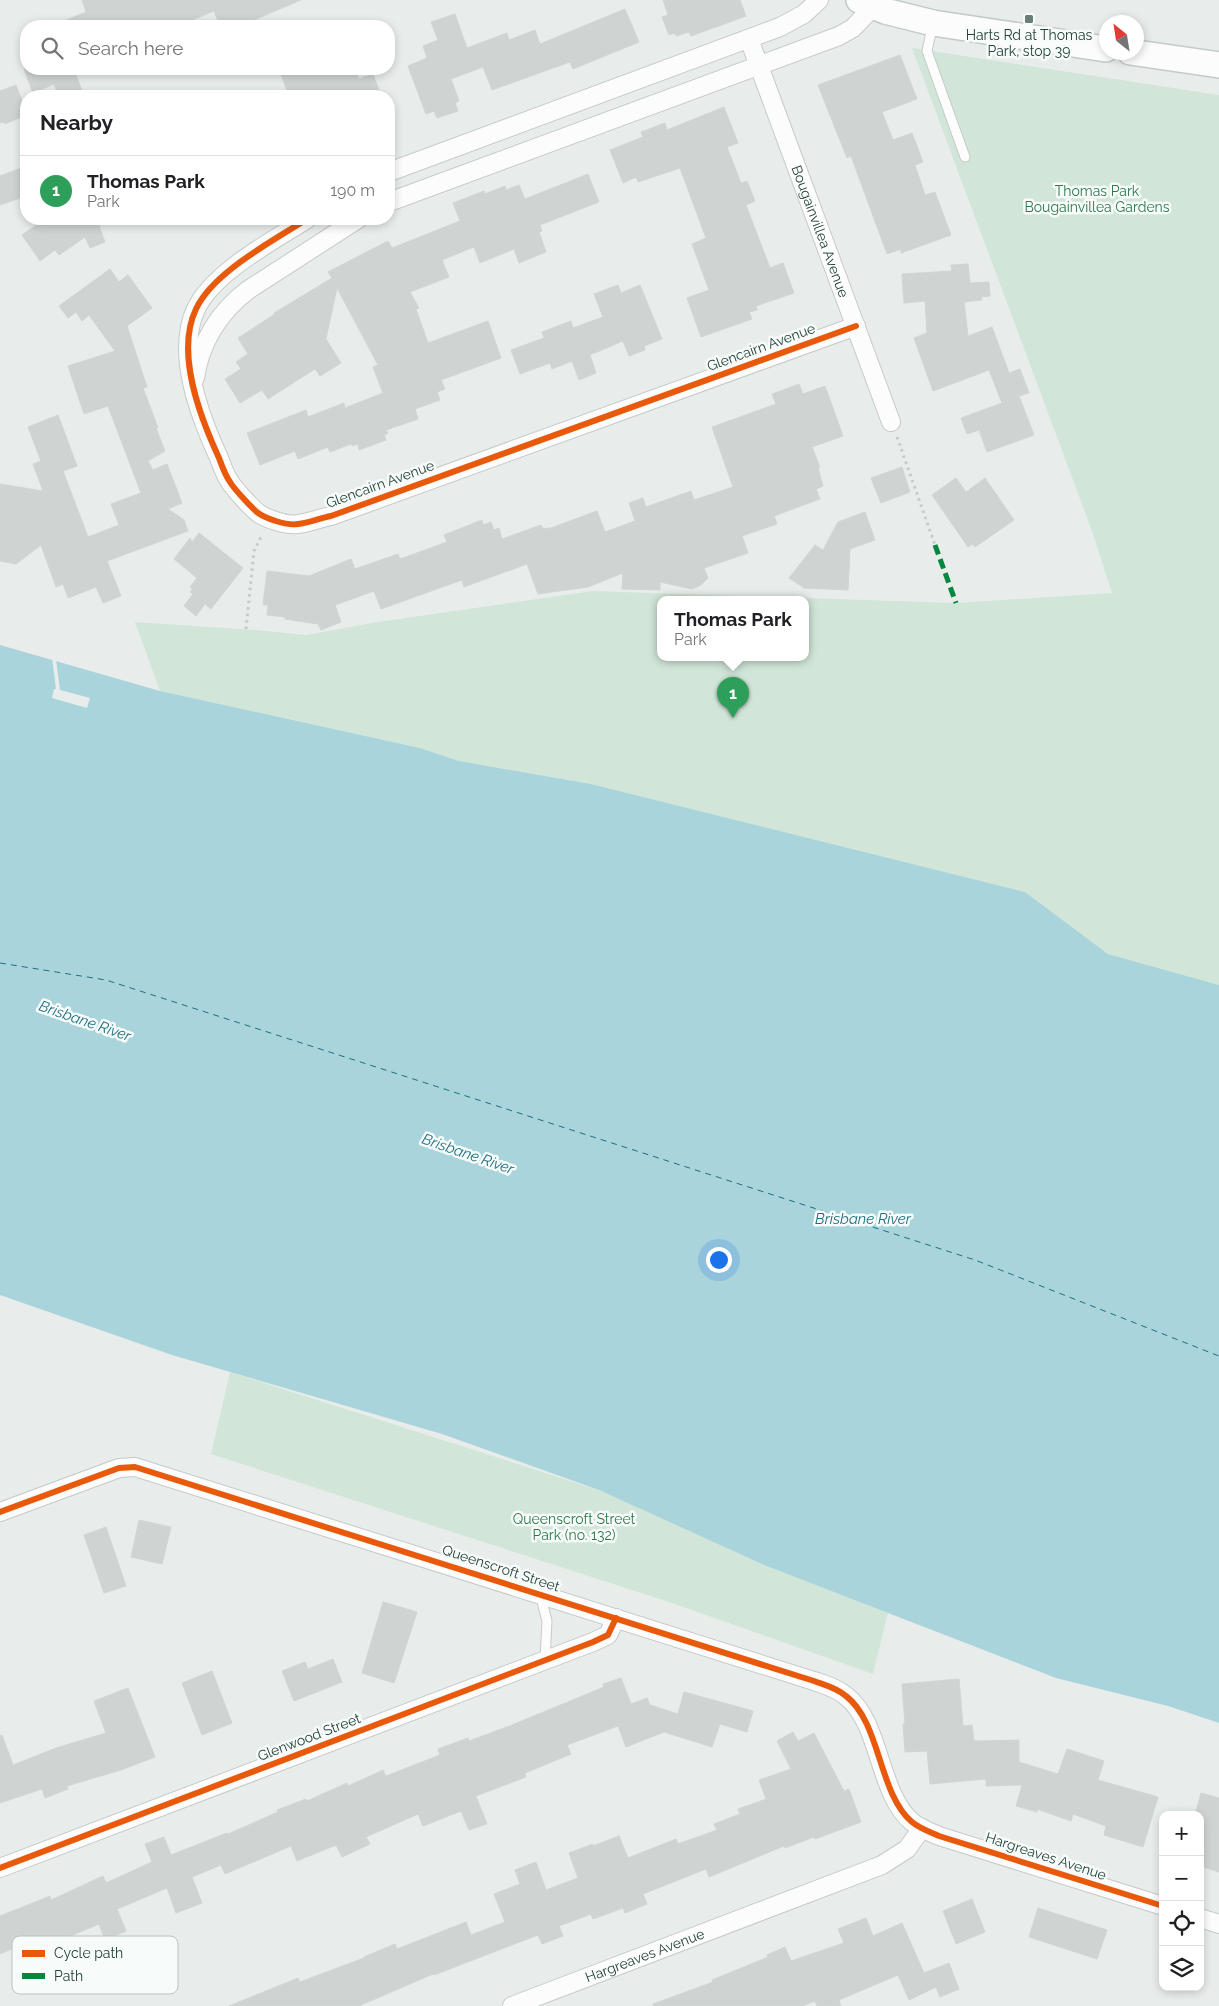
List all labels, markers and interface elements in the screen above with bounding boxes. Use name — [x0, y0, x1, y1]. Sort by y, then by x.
marker: Harts Rd at Thomas Park, stop 39 — [1023, 13, 1035, 25]
north arrow — [1099, 15, 1144, 60]
search box — [20, 20, 395, 75]
place label: Harts Rd at Thomas Park, stop 39 — [966, 27, 1093, 59]
icon: search — [38, 34, 66, 62]
text: Search here — [78, 37, 184, 59]
text: Nearby — [40, 110, 113, 135]
street label: Bougainvillea Avenue — [788, 163, 852, 299]
text: Thomas Park — [87, 170, 205, 192]
text: 1 — [52, 181, 60, 200]
text: 190 m — [330, 181, 375, 200]
park label: Thomas Park Bougainvillea Gardens — [1024, 183, 1170, 215]
text: Park — [87, 192, 120, 211]
street label: Glencairn Avenue — [705, 320, 817, 374]
street label: Glencairn Avenue — [324, 457, 436, 511]
popup — [657, 596, 809, 661]
text: Thomas Park — [674, 608, 792, 630]
text: Park — [674, 630, 707, 649]
pin: 1 — [717, 677, 749, 718]
water label: Brisbane River — [37, 997, 134, 1045]
water label: Brisbane River — [420, 1130, 517, 1178]
water label: Brisbane River — [815, 1210, 912, 1228]
your location — [706, 1247, 732, 1273]
park label: Queenscroft Street Park (no. 132) — [513, 1511, 636, 1543]
street label: Queenscroft Street — [440, 1541, 562, 1595]
street label: Glenwood Street — [255, 1710, 363, 1764]
map controls — [1159, 1811, 1204, 1991]
button: + — [1159, 1811, 1204, 1856]
street label: Hargreaves Avenue — [984, 1829, 1108, 1883]
button: − — [1159, 1856, 1204, 1901]
button: locate — [1159, 1901, 1204, 1946]
street label: Hargreaves Avenue — [583, 1926, 706, 1985]
legend — [12, 1936, 178, 1994]
text: Cycle path — [54, 1945, 123, 1961]
button: layers — [1159, 1946, 1204, 1991]
text: Path — [54, 1968, 83, 1984]

